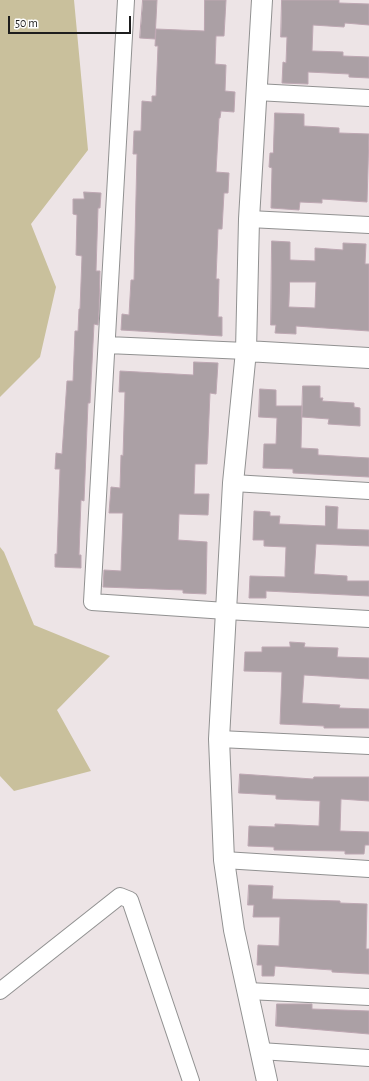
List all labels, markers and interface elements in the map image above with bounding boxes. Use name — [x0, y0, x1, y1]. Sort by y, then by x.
scale bar — [10, 8, 133, 34]
text: 50 m — [15, 17, 38, 29]

